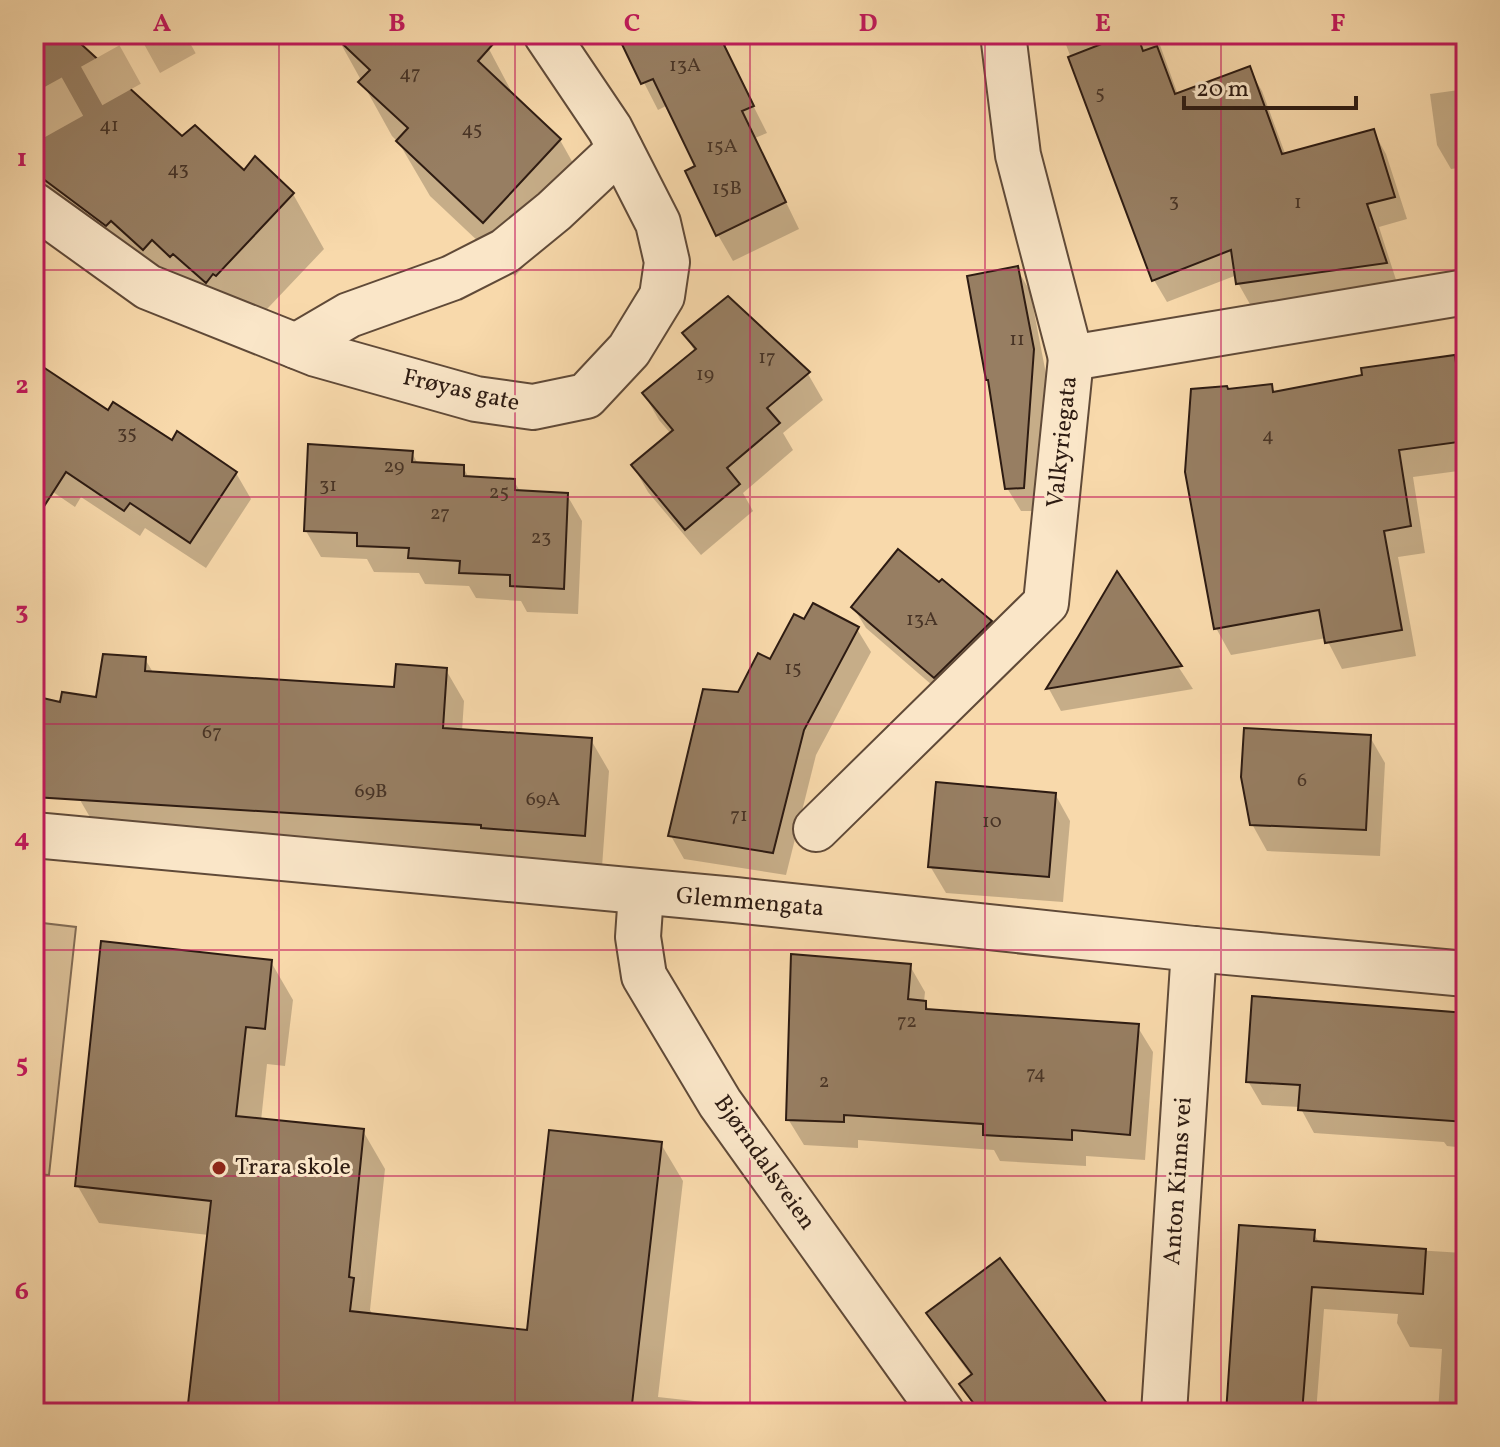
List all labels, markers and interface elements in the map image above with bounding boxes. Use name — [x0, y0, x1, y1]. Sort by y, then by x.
text: A — [153, 6, 172, 42]
text: B — [388, 6, 406, 42]
text: C — [624, 6, 640, 42]
text: D — [858, 6, 878, 42]
text: E — [1095, 6, 1111, 42]
text: F — [1330, 6, 1346, 42]
house number: 13A — [669, 52, 701, 80]
house number: 47 — [399, 60, 421, 88]
scale bar — [1184, 60, 1356, 110]
text: 20 m — [1196, 73, 1249, 107]
house number: 5 — [1095, 80, 1105, 108]
house number: 41 — [99, 112, 119, 140]
house number: 45 — [462, 116, 482, 144]
house number: 15A — [706, 133, 738, 161]
text: 1 — [17, 141, 27, 177]
house number: 43 — [167, 156, 189, 184]
house number: 15B — [712, 175, 742, 203]
house number: 3 — [1169, 188, 1179, 216]
house number: 1 — [1294, 189, 1302, 217]
house number: 11 — [1009, 326, 1025, 354]
house number: 17 — [758, 344, 776, 372]
street label: Frøyas gate — [399, 361, 523, 421]
house number: 19 — [696, 361, 714, 389]
text: 2 — [15, 368, 29, 404]
street label: Valkyriegata — [1039, 374, 1087, 510]
house number: 35 — [117, 420, 137, 448]
house number: 4 — [1262, 422, 1274, 450]
house number: 29 — [384, 453, 404, 481]
house number: 31 — [319, 472, 337, 500]
house number: 25 — [489, 479, 509, 507]
house number: 27 — [430, 500, 450, 528]
house number: 23 — [531, 524, 551, 552]
text: 3 — [15, 594, 29, 630]
house number: 13A — [906, 606, 938, 634]
house number: 15 — [784, 655, 802, 683]
house number: 67 — [202, 719, 222, 747]
house number: 6 — [1297, 767, 1307, 795]
house number: 69B — [355, 778, 387, 806]
house number: 69A — [526, 786, 560, 814]
house number: 71 — [730, 802, 748, 830]
house number: 10 — [982, 808, 1002, 836]
text: 4 — [14, 821, 30, 857]
street label: Glemmengata — [675, 880, 825, 926]
house number: 72 — [897, 1008, 917, 1036]
text: 5 — [16, 1047, 28, 1083]
house number: 74 — [1026, 1060, 1046, 1088]
house number: 2 — [819, 1068, 829, 1096]
street label: Bjørndalsveien — [705, 1088, 823, 1238]
street label: Anton Kinns vei — [1156, 1096, 1202, 1266]
place label: Trara skole — [235, 1151, 351, 1185]
marker: Trara skole — [210, 1159, 228, 1177]
text: 6 — [15, 1274, 29, 1310]

